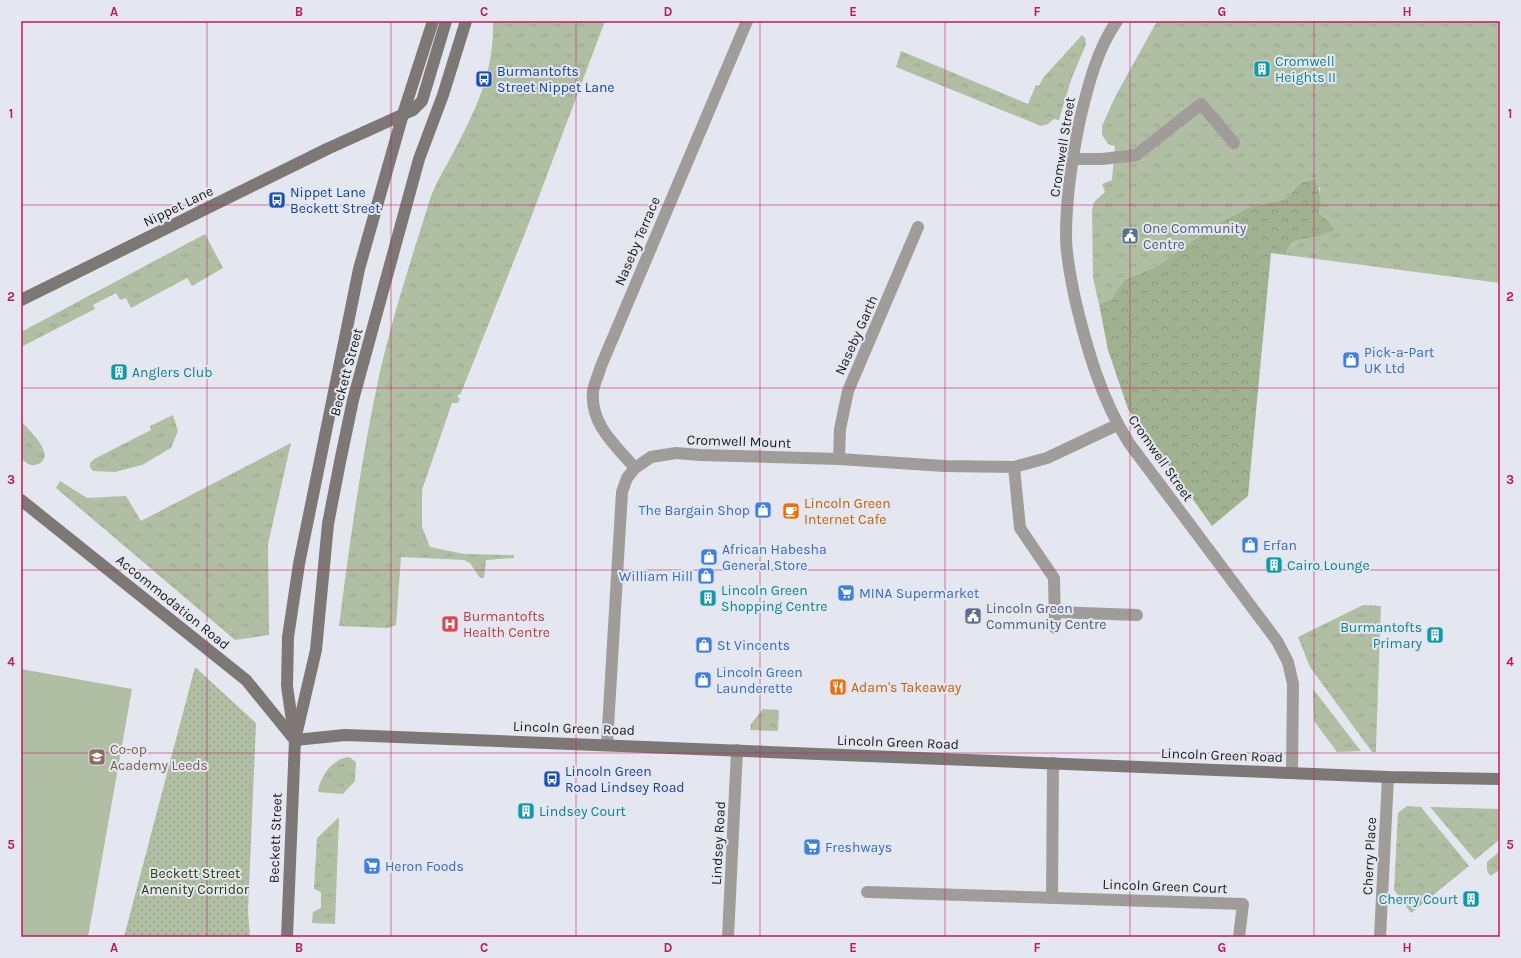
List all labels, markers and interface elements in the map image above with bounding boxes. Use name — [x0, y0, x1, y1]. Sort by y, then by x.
text: A — [110, 4, 118, 19]
text: B — [295, 4, 303, 19]
text: C — [480, 4, 488, 19]
text: D — [664, 4, 673, 19]
text: E — [849, 4, 857, 19]
text: F — [1033, 4, 1041, 19]
text: G — [1218, 4, 1226, 19]
text: H — [1402, 4, 1412, 19]
place label: Cromwell Heights II — [1275, 53, 1336, 86]
building icon: Cromwell Heights II — [1252, 59, 1272, 79]
place label: Burmantofts Street Nippet Lane — [497, 63, 615, 96]
bus stop icon: Burmantofts Street Nippet Lane — [474, 69, 494, 89]
street label: Cromwell Street — [1046, 96, 1079, 198]
text: 1 — [9, 106, 13, 121]
text: 1 — [1508, 106, 1512, 121]
street label: Nippet Lane — [140, 182, 216, 231]
place label: Nippet Lane Beckett Street — [290, 184, 380, 217]
bus stop icon: Nippet Lane Beckett Street — [267, 190, 287, 210]
street label: Naseby Terrace — [611, 194, 664, 288]
place label: One Community Centre — [1143, 220, 1247, 253]
public building icon: One Community Centre — [1120, 226, 1140, 246]
text: 2 — [7, 289, 15, 304]
text: 2 — [1506, 289, 1514, 304]
street label: Naseby Garth — [831, 293, 882, 378]
street label: Beckett Street — [327, 326, 366, 418]
place label: Pick-a-Part UK Ltd — [1364, 344, 1434, 377]
shop icon: Pick-a-Part UK Ltd — [1341, 350, 1361, 370]
building icon: Anglers Club — [109, 362, 129, 382]
place label: Anglers Club — [132, 364, 213, 381]
street label: Cromwell Street — [1125, 412, 1197, 505]
street label: Cromwell Mount — [686, 431, 792, 452]
text: 3 — [7, 472, 15, 487]
text: 3 — [1506, 472, 1514, 487]
place label: Lincoln Green Internet Cafe — [804, 495, 891, 528]
shop icon: The Bargain Shop — [753, 500, 773, 520]
cafe icon: Lincoln Green Internet Cafe — [781, 501, 801, 521]
place label: The Bargain Shop — [638, 502, 750, 519]
shop icon: Erfan — [1240, 535, 1260, 555]
place label: Erfan — [1263, 537, 1297, 554]
place label: African Habesha General Store — [722, 541, 827, 574]
shop icon: African Habesha General Store — [699, 547, 719, 567]
street label: Accommodation Road — [113, 551, 233, 653]
building icon: Cairo Lounge — [1264, 555, 1284, 575]
place label: Cairo Lounge — [1287, 557, 1370, 574]
shop icon: William Hill — [696, 566, 716, 586]
place label: William Hill — [619, 568, 693, 585]
place label: Lincoln Green Shopping Centre — [721, 582, 828, 615]
supermarket icon: MINA Supermarket — [836, 583, 856, 603]
place label: MINA Supermarket — [859, 585, 979, 602]
building icon: Lincoln Green Shopping Centre — [698, 588, 718, 608]
place label: Lincoln Green Community Centre — [986, 600, 1106, 633]
public building icon: Lincoln Green Community Centre — [963, 606, 983, 626]
place label: Burmantofts Health Centre — [463, 608, 550, 641]
hospital icon: Burmantofts Health Centre — [440, 614, 460, 634]
place label: Burmantofts Primary — [1340, 619, 1422, 652]
building icon: Burmantofts Primary — [1425, 625, 1445, 645]
shop icon: St Vincents — [694, 635, 714, 655]
place label: St Vincents — [717, 637, 790, 654]
text: 4 — [7, 654, 15, 669]
text: 4 — [1506, 654, 1514, 669]
place label: Lincoln Green Launderette — [716, 664, 803, 697]
shop icon: Lincoln Green Launderette — [693, 670, 713, 690]
restaurant icon: Adam's Takeaway — [828, 677, 848, 697]
place label: Adam's Takeaway — [851, 679, 962, 696]
street label: Lincoln Green Road — [513, 718, 635, 739]
street label: Lincoln Green Road — [837, 732, 959, 753]
place label: Co-op Academy Leeds — [110, 741, 208, 774]
street label: Lincoln Green Road — [1161, 745, 1283, 766]
school or university icon: Co-op Academy Leeds — [87, 747, 107, 767]
place label: Lincoln Green Road Lindsey Road — [565, 763, 685, 796]
bus stop icon: Lincoln Green Road Lindsey Road — [542, 769, 562, 789]
street label: Beckett Street — [265, 793, 286, 884]
building icon: Lindsey Court — [516, 801, 536, 821]
street label: Lindsey Road — [708, 801, 729, 885]
place label: Lindsey Court — [539, 803, 626, 820]
street label: Cherry Place — [1359, 817, 1380, 895]
text: 5 — [7, 837, 15, 852]
supermarket icon: Freshways — [802, 837, 822, 857]
text: 5 — [1506, 837, 1514, 852]
place label: Freshways — [825, 839, 892, 856]
supermarket icon: Heron Foods — [362, 856, 382, 876]
place label: Heron Foods — [385, 858, 464, 875]
park label: Beckett Street Amenity Corridor — [141, 865, 250, 898]
street label: Lincoln Green Court — [1102, 876, 1228, 897]
building icon: Cherry Court — [1461, 889, 1481, 909]
place label: Cherry Court — [1379, 891, 1458, 908]
text: A — [110, 940, 118, 955]
text: B — [295, 940, 303, 955]
text: C — [480, 940, 488, 955]
text: D — [664, 940, 673, 955]
text: E — [849, 940, 857, 955]
text: F — [1033, 940, 1041, 955]
text: G — [1218, 940, 1226, 955]
text: H — [1402, 940, 1412, 955]

